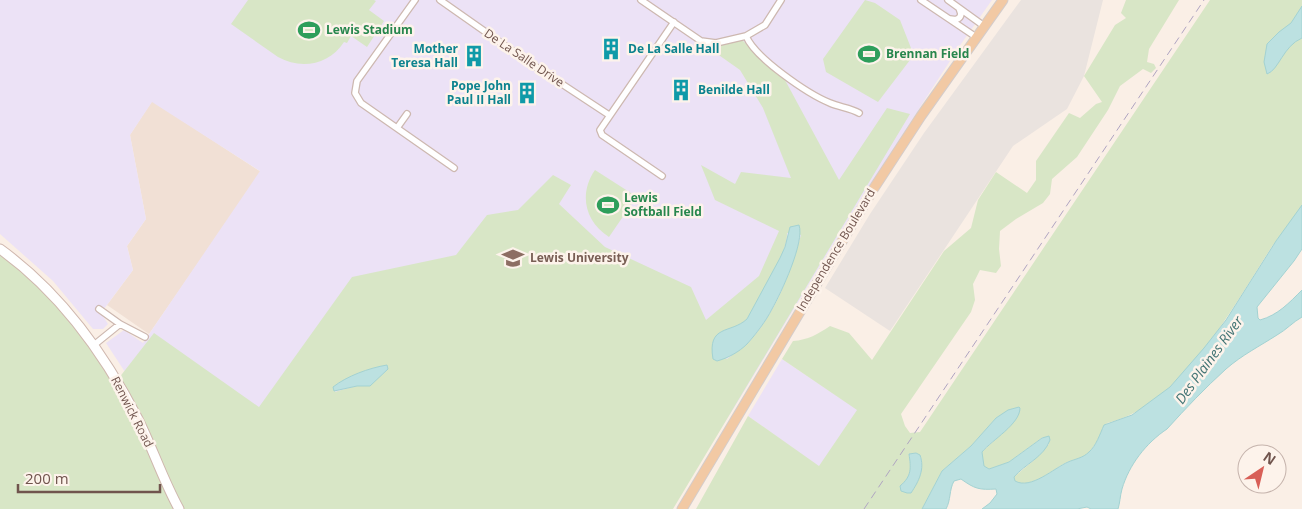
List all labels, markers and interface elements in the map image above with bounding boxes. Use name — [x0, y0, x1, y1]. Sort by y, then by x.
sports icon: Lewis Stadium — [296, 17, 322, 43]
place label: Lewis Stadium — [326, 21, 413, 38]
street label: De La Salle Drive — [481, 24, 568, 91]
building icon: De La Salle Hall — [598, 36, 624, 62]
place label: Mother Teresa Hall — [391, 40, 459, 71]
place label: De La Salle Hall — [628, 40, 719, 57]
sports icon: Brennan Field — [856, 41, 882, 67]
building icon: Mother Teresa Hall — [461, 43, 487, 69]
place label: Brennan Field — [886, 45, 969, 62]
place label: Pope John Paul II Hall — [447, 77, 511, 108]
building icon: Benilde Hall — [668, 77, 694, 103]
building icon: Pope John Paul II Hall — [514, 80, 540, 106]
place label: Benilde Hall — [698, 81, 770, 98]
street label: Independence Boulevard — [792, 185, 879, 314]
place label: Lewis Softball Field — [624, 189, 702, 220]
sports icon: Lewis Softball Field — [595, 192, 621, 218]
school or university icon: Lewis University — [500, 245, 526, 271]
place label: Lewis University — [530, 249, 629, 266]
water label: Des Plaines River — [1170, 312, 1247, 407]
street label: Renwick Road — [107, 373, 158, 450]
north arrow — [1237, 444, 1287, 494]
text: N — [1260, 447, 1280, 469]
scale bar — [18, 462, 160, 494]
text: 200 m — [25, 468, 69, 488]

